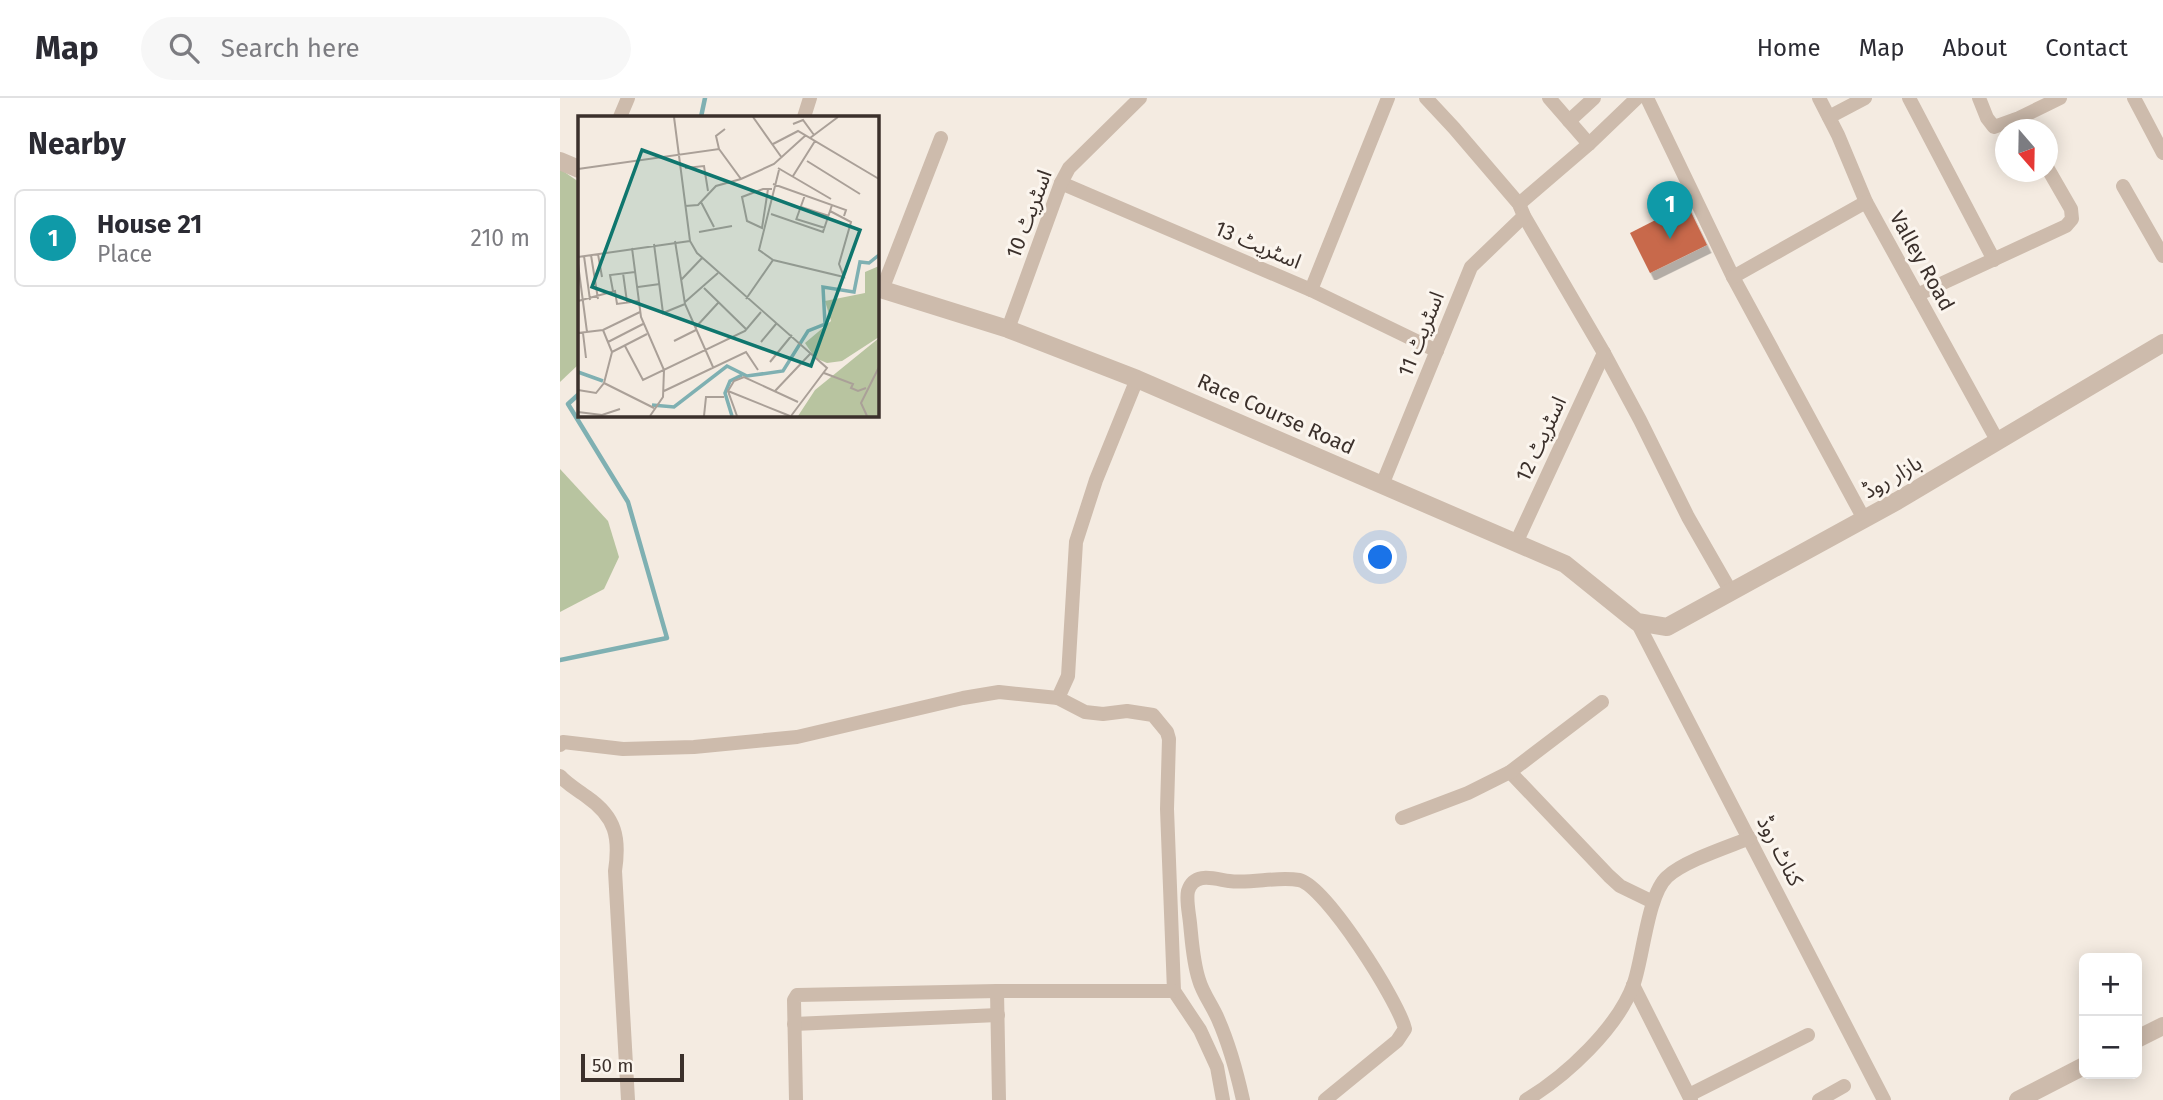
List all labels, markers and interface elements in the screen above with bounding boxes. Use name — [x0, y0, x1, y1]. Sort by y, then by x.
search box — [141, 17, 631, 80]
text: Map — [35, 28, 99, 68]
icon: search — [165, 29, 203, 67]
text: Search here — [221, 33, 360, 64]
text: Home — [1757, 34, 1821, 62]
text: Map — [1859, 34, 1905, 62]
text: About — [1943, 34, 2007, 62]
text: Contact — [2045, 34, 2128, 62]
inset map — [578, 116, 878, 416]
north arrow — [1995, 119, 2058, 182]
text: Nearby — [28, 126, 126, 162]
street label: اسٹریٹ 10 — [1000, 166, 1058, 262]
pin: 1 — [1647, 181, 1693, 239]
street label: Valley Road — [1884, 207, 1960, 315]
text: House 21 — [97, 209, 202, 240]
street label: اسٹریٹ 13 — [1211, 215, 1305, 275]
text: 1 — [48, 224, 58, 252]
text: 210 m — [471, 224, 530, 252]
text: Place — [97, 240, 152, 268]
street label: اسٹریٹ 11 — [1392, 288, 1450, 380]
street label: Race Course Road — [1193, 368, 1359, 460]
street label: اسٹریٹ 12 — [1510, 392, 1572, 486]
street label: بازار روڈ — [1858, 450, 1926, 504]
your location — [1363, 540, 1397, 574]
street label: کناٹ روڈ — [1751, 811, 1809, 891]
map controls — [2079, 953, 2142, 1079]
button: + — [2079, 953, 2142, 1016]
button: − — [2079, 1016, 2142, 1079]
scale bar — [581, 1051, 684, 1083]
text: 50 m — [592, 1054, 633, 1077]

